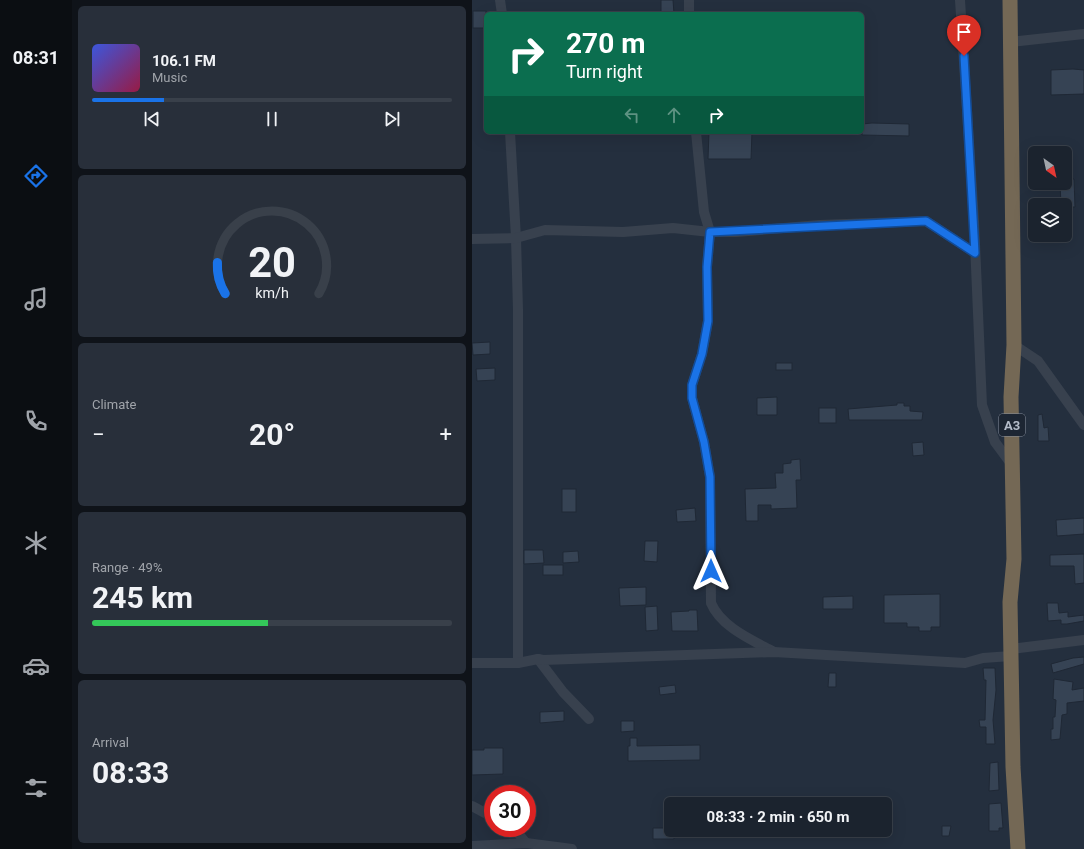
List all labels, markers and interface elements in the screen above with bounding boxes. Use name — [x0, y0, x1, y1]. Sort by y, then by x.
pin — [947, 15, 981, 56]
icon: arrive — [953, 21, 975, 43]
text: 270 m — [566, 27, 645, 60]
icon: right — [500, 28, 552, 80]
text: 08:31 — [13, 47, 59, 68]
text: 106.1 FM — [152, 52, 216, 70]
text: Turn right — [566, 61, 643, 82]
text: Music — [152, 70, 187, 85]
icon: left — [621, 104, 643, 126]
icon: ahead — [663, 104, 685, 126]
icon: right — [705, 104, 727, 126]
icon: previous — [141, 108, 163, 130]
icon: pause — [261, 108, 283, 130]
icon: next — [381, 108, 403, 130]
north arrow — [1028, 146, 1072, 190]
map controls — [1028, 146, 1072, 242]
icon: directions — [22, 162, 50, 190]
button: layers — [1028, 198, 1072, 242]
text: 20 — [248, 238, 296, 287]
text: km/h — [255, 284, 289, 300]
icon: music — [22, 285, 50, 313]
text: Climate — [92, 397, 136, 412]
icon: phone — [22, 407, 50, 435]
road number: A3 — [999, 414, 1025, 436]
text: 20° — [249, 417, 295, 452]
text: − — [92, 422, 105, 447]
text: + — [440, 422, 452, 447]
icon: climate — [22, 529, 50, 557]
position arrow — [690, 550, 732, 592]
text: Range · 49% — [92, 560, 162, 575]
text: 245 km — [92, 580, 193, 615]
icon: car — [22, 652, 50, 680]
text: Arrival — [92, 735, 129, 750]
text: 08:33 — [92, 755, 169, 790]
icon: filters — [22, 774, 50, 802]
speed limit sign: 30 — [484, 785, 536, 837]
text: 08:33 · 2 min · 650 m — [707, 808, 849, 826]

